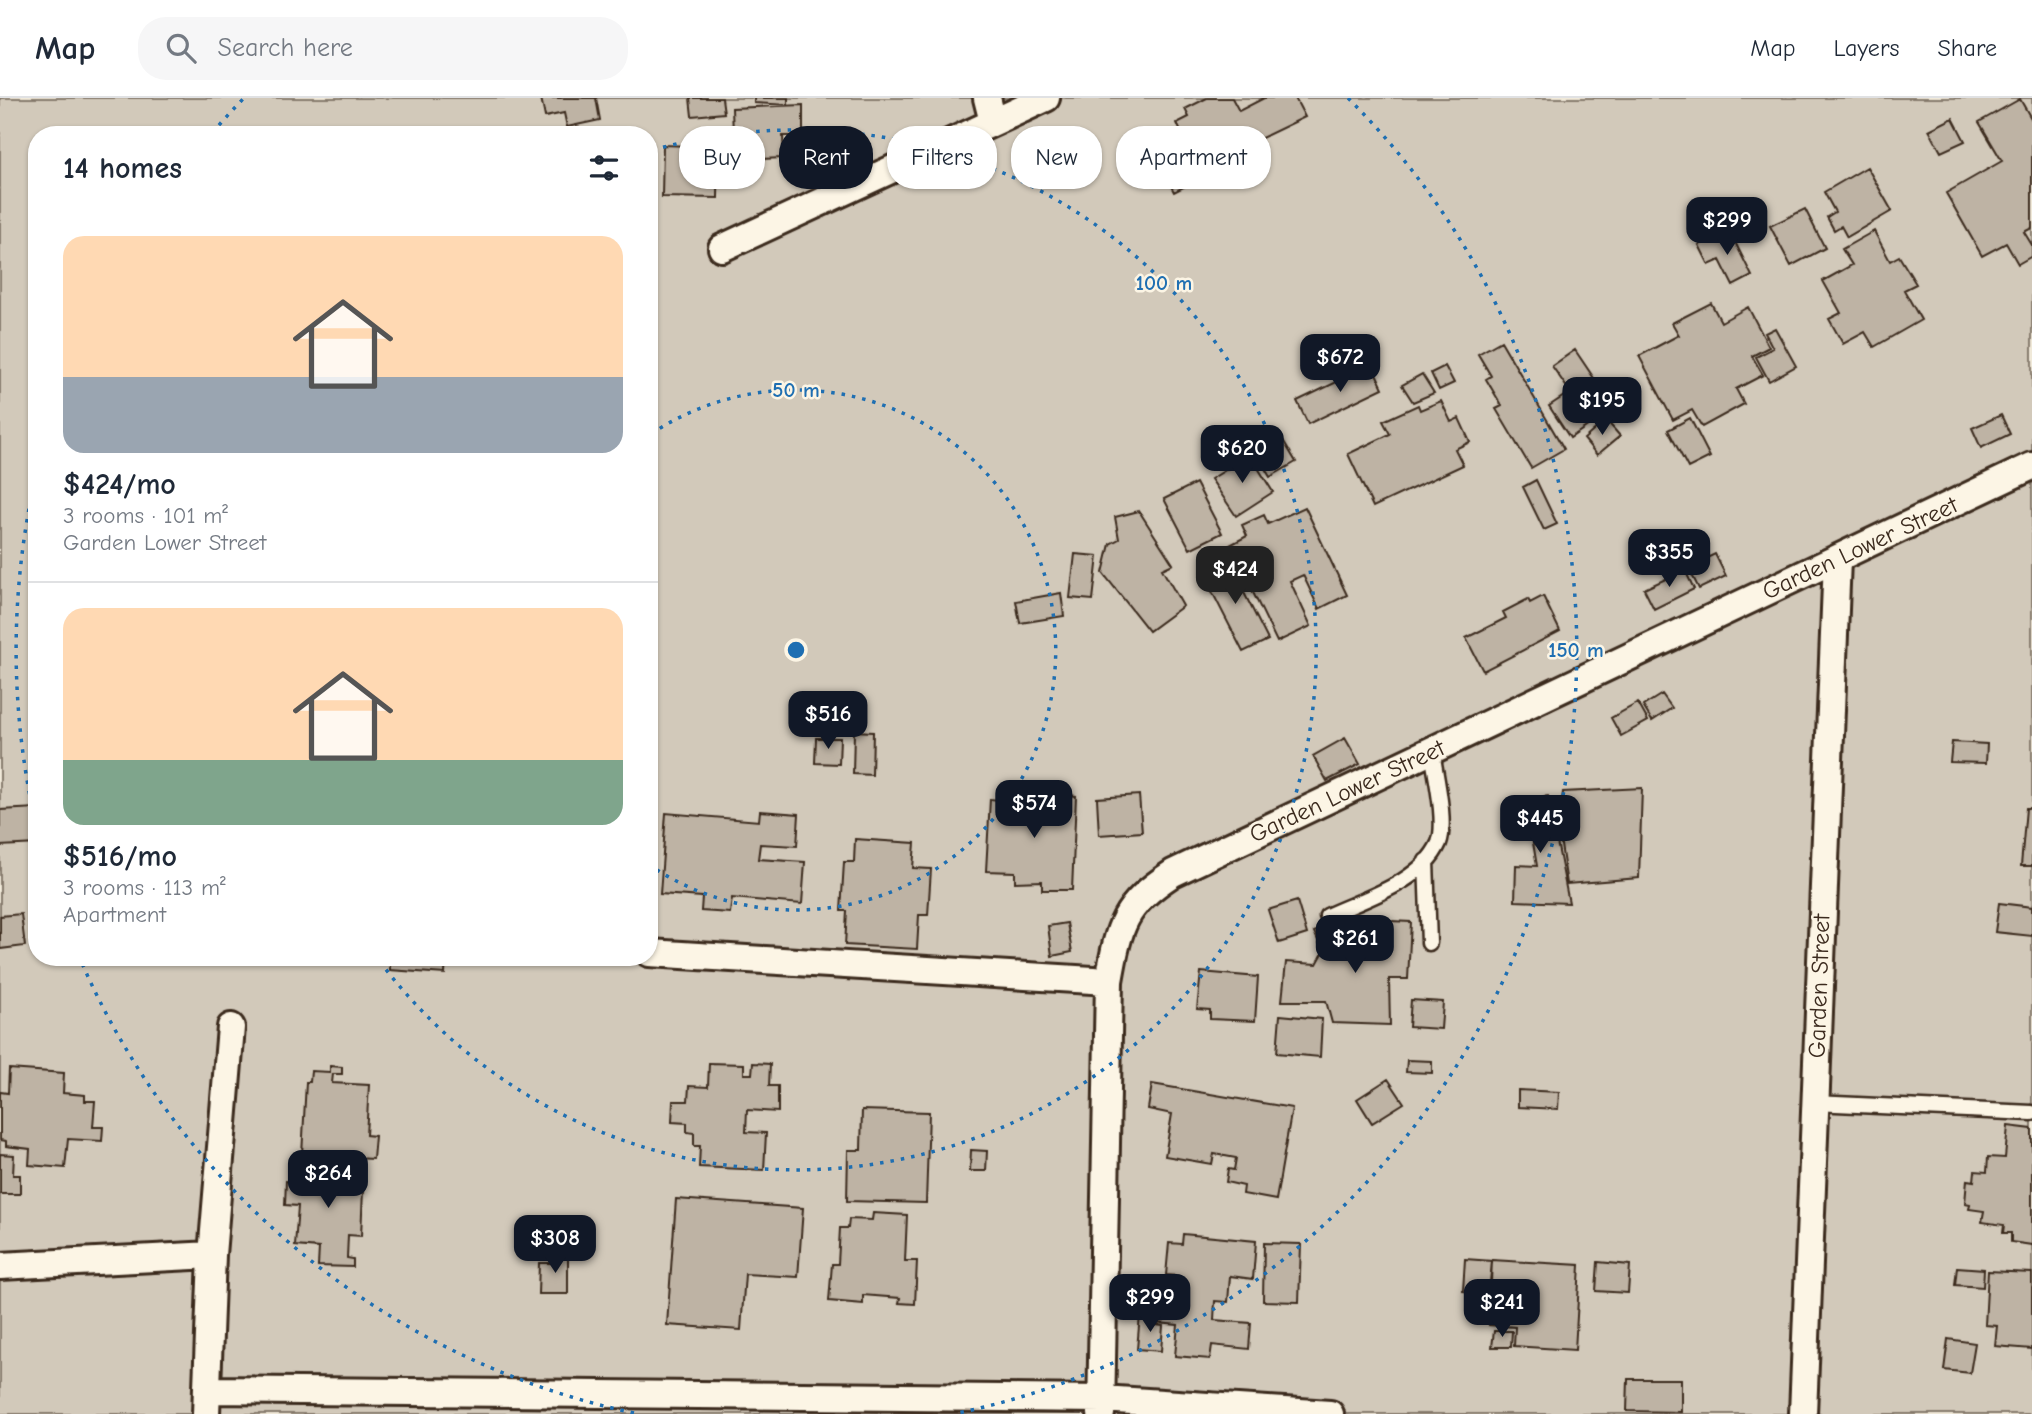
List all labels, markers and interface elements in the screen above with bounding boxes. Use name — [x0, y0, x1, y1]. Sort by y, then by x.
search box — [138, 17, 628, 80]
text: Map — [35, 29, 96, 67]
icon: search — [162, 29, 200, 67]
text: Search here — [218, 33, 353, 63]
text: Map — [1750, 34, 1796, 62]
text: Layers — [1834, 34, 1899, 62]
text: Share — [1937, 34, 1997, 62]
chip: Buy — [679, 126, 765, 189]
chip: Rent — [779, 126, 873, 189]
chip: Filters — [887, 126, 997, 189]
chip: New — [1011, 126, 1102, 189]
chip: Apartment — [1116, 126, 1271, 189]
icon: filters — [585, 149, 623, 187]
text: 14 homes — [63, 151, 182, 186]
pin: $299 — [1686, 198, 1768, 257]
text: $299 — [1702, 206, 1752, 233]
text: 100 m — [1136, 271, 1192, 295]
icon: home — [280, 281, 406, 407]
pin: $672 — [1299, 334, 1381, 394]
text: $672 — [1316, 343, 1364, 370]
text: 50 m — [772, 378, 820, 402]
pin: $195 — [1561, 378, 1643, 437]
text: $195 — [1578, 386, 1626, 413]
pin: $620 — [1201, 426, 1283, 485]
text: $620 — [1217, 434, 1267, 461]
text: $424/mo — [63, 467, 176, 502]
street label: Garden Lower Street — [1758, 490, 1963, 606]
text: 3 rooms · 101 m² — [63, 502, 228, 529]
text: Garden Lower Street — [63, 529, 266, 556]
pin: $355 — [1628, 530, 1710, 589]
text: $355 — [1644, 538, 1694, 565]
pin: $424 — [1194, 546, 1276, 606]
text: $424 — [1212, 555, 1258, 582]
centre of rings — [784, 638, 808, 662]
text: 150 m — [1548, 638, 1604, 662]
icon: home — [280, 653, 406, 779]
pin: $516 — [787, 692, 869, 751]
text: $516 — [804, 700, 852, 727]
street label: Garden Lower Street — [1245, 733, 1450, 849]
pin: $574 — [993, 780, 1075, 840]
text: $574 — [1011, 789, 1057, 816]
pin: $445 — [1499, 796, 1581, 855]
text: $445 — [1516, 804, 1564, 831]
text: $516/mo — [63, 839, 177, 874]
text: 3 rooms · 113 m² — [63, 874, 226, 901]
text: Apartment — [63, 901, 166, 928]
street label: Garden Street — [1802, 912, 1836, 1059]
pin: $261 — [1314, 916, 1396, 975]
text: $261 — [1332, 924, 1378, 951]
pin: $264 — [287, 1150, 369, 1210]
text: $264 — [304, 1159, 352, 1186]
pin: $308 — [514, 1216, 596, 1275]
text: $308 — [530, 1224, 580, 1251]
pin: $299 — [1109, 1274, 1191, 1334]
pin: $241 — [1461, 1280, 1543, 1339]
text: $299 — [1125, 1283, 1175, 1310]
text: $241 — [1480, 1288, 1524, 1315]

